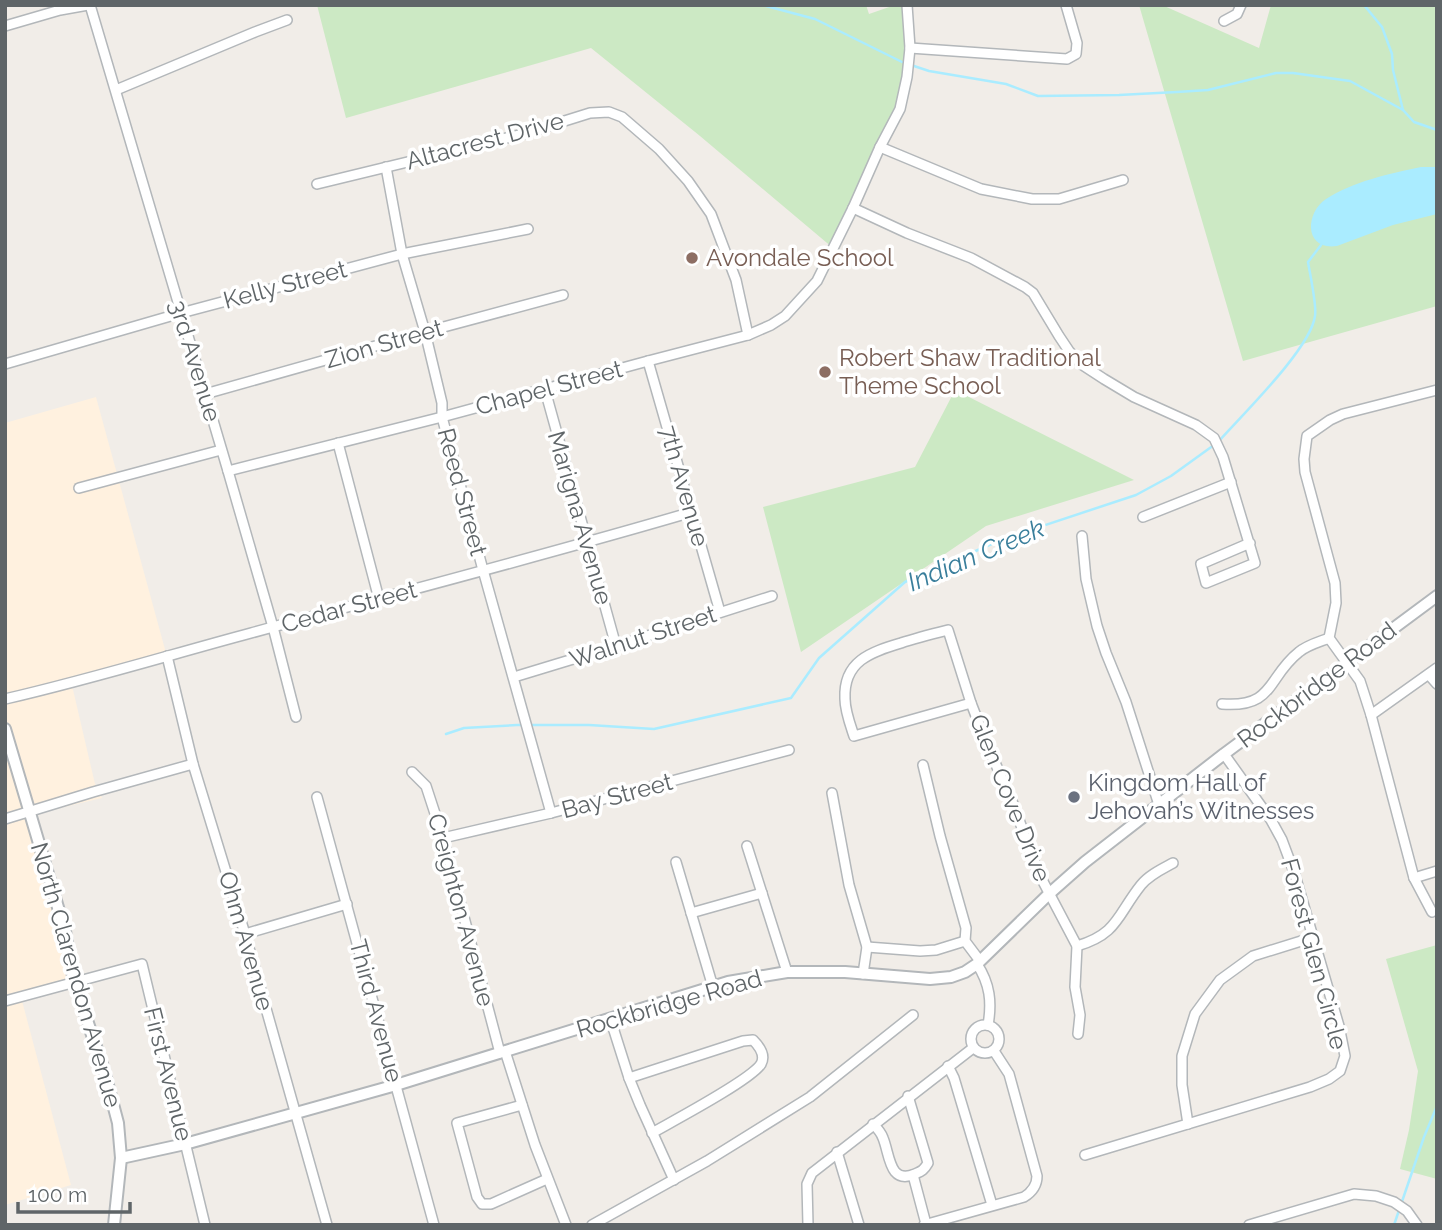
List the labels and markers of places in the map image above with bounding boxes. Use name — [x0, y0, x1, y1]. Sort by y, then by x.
place label: Avondale School — [706, 243, 894, 272]
marker: Avondale School — [684, 250, 700, 266]
place label: Robert Shaw Traditional Theme School — [839, 343, 1101, 400]
marker: Robert Shaw Traditional Theme School — [817, 364, 833, 380]
place label: Kingdom Hall of Jehovah’s Witnesses — [1088, 768, 1314, 825]
marker: Kingdom Hall of Jehovah’s Witnesses — [1066, 789, 1082, 805]

